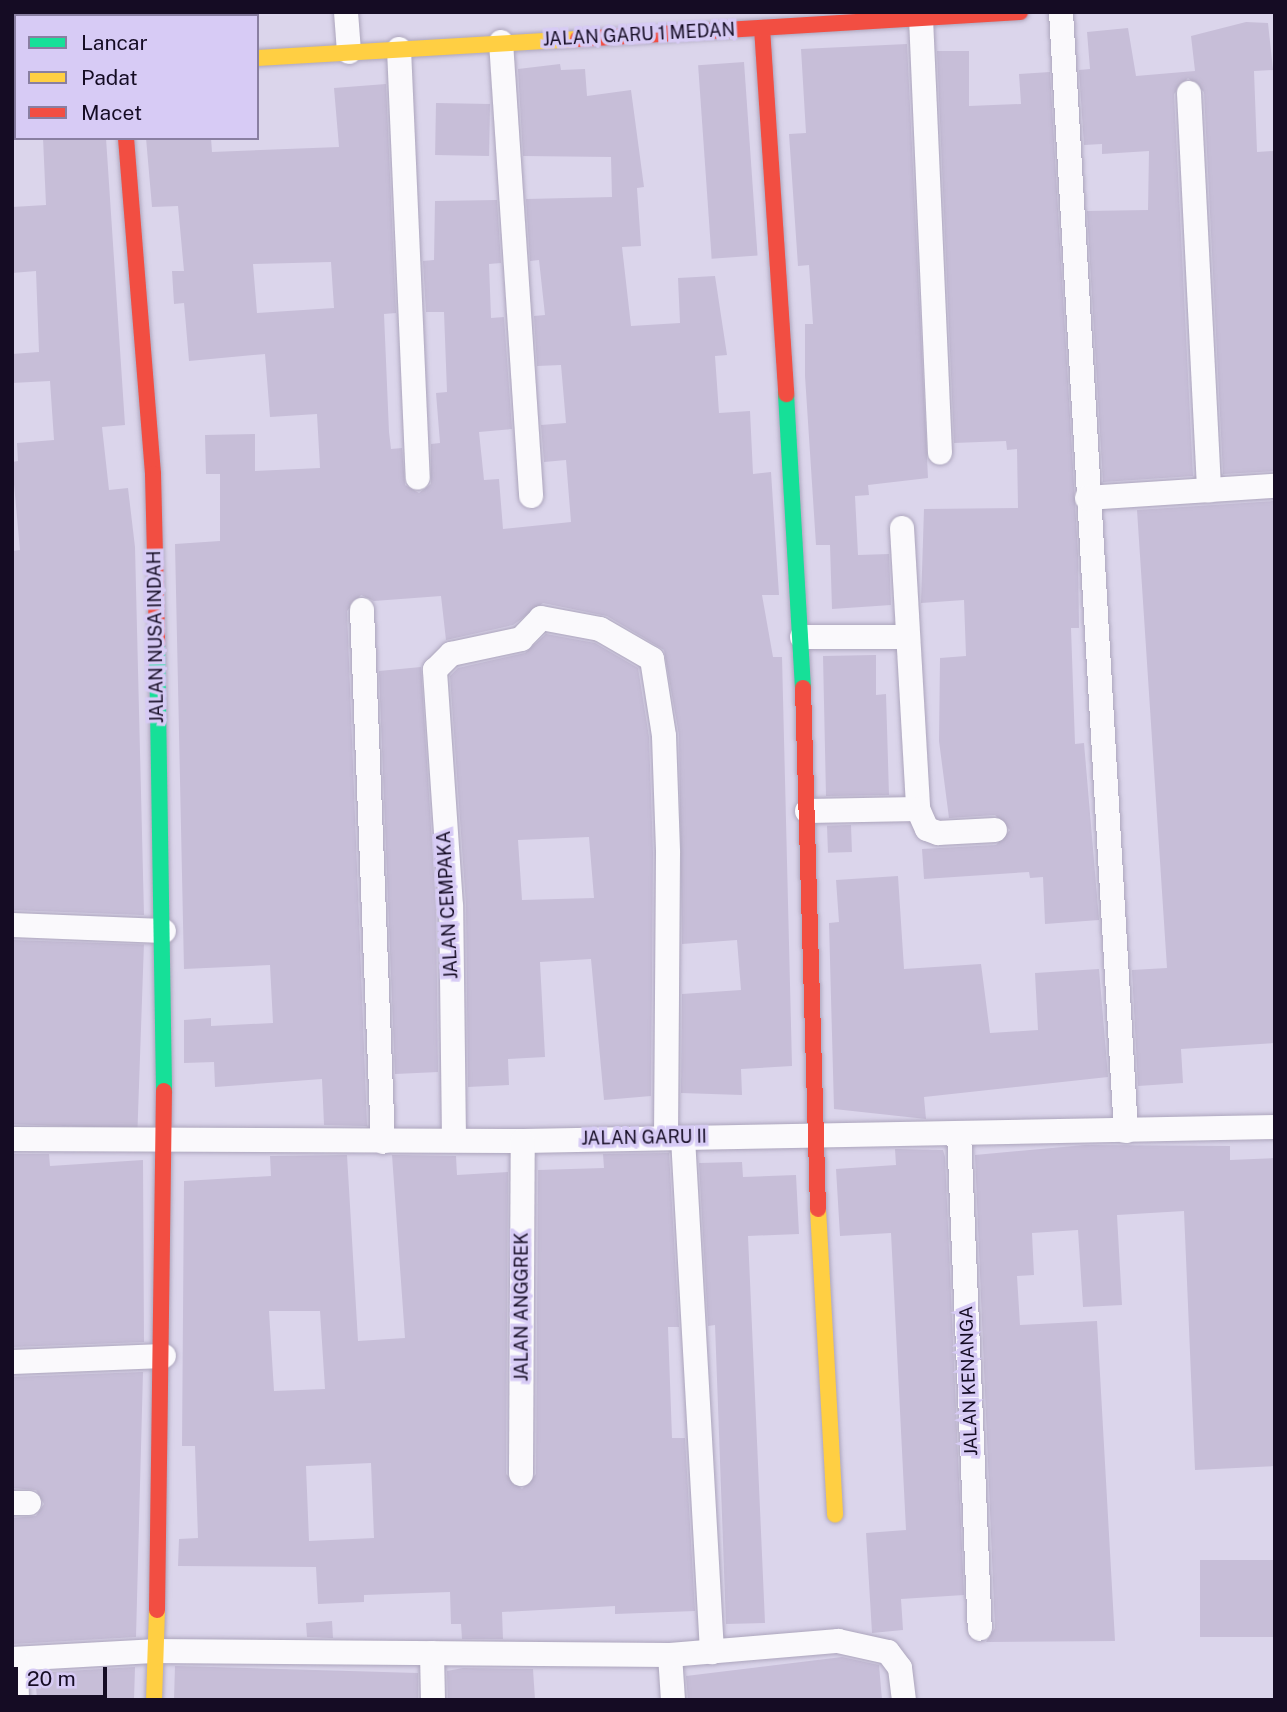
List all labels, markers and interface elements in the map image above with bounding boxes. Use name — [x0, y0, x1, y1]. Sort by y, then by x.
legend — [14, 14, 259, 140]
street label: JALAN GARU 1 MEDAN — [542, 19, 736, 51]
text: Lancar — [81, 30, 148, 55]
text: Padat — [81, 65, 138, 90]
text: Macet — [81, 100, 142, 125]
street label: JALAN NUSA INDAH — [144, 550, 168, 724]
street label: JALAN CEMPAKA — [433, 830, 463, 980]
street label: JALAN GARU II — [581, 1126, 707, 1150]
street label: JALAN ANGGREK — [511, 1232, 533, 1382]
street label: JALAN KENANGA — [956, 1306, 982, 1456]
scale bar — [18, 1652, 110, 1696]
text: 20 m — [27, 1666, 76, 1691]

